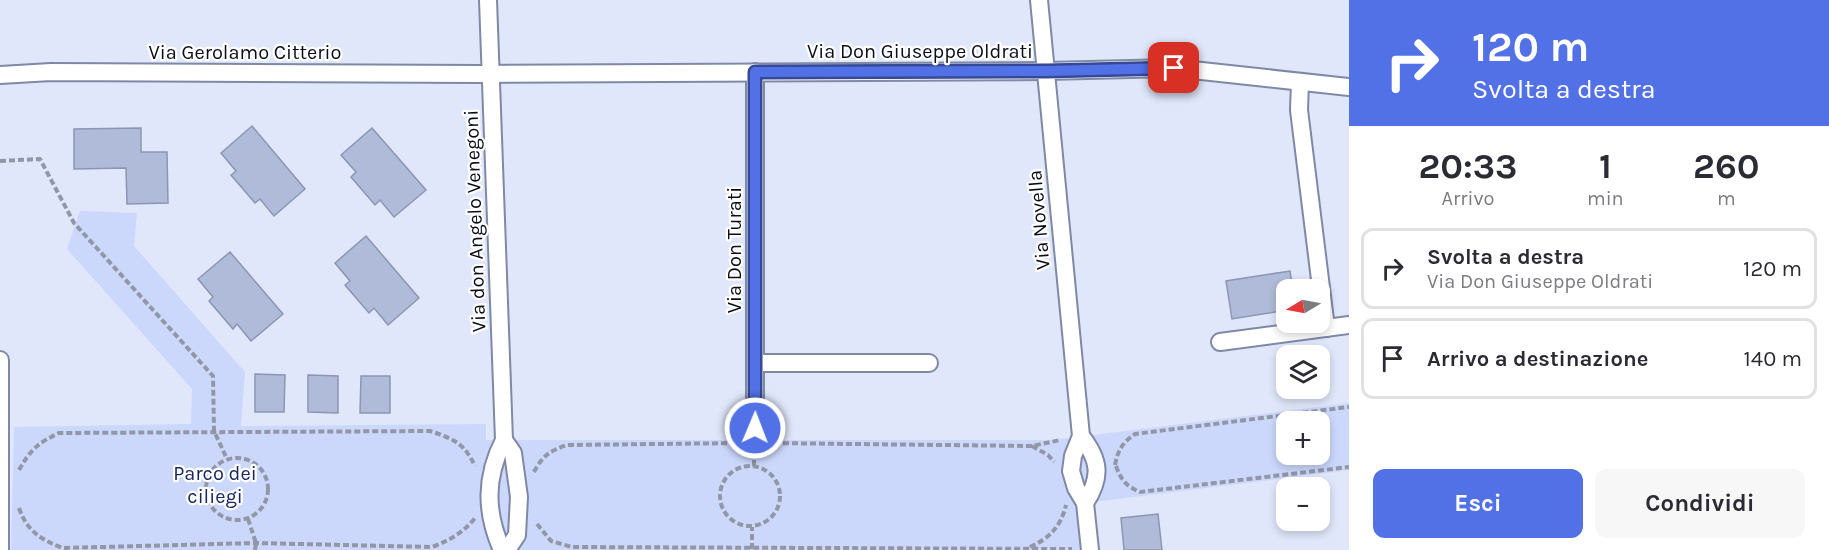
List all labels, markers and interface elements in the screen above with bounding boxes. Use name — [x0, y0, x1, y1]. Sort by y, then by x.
text: 120 m — [1472, 22, 1589, 72]
icon: right — [1373, 24, 1451, 102]
street label: Via Don Giuseppe Oldrati — [807, 40, 1033, 63]
street label: Via Gerolamo Citterio — [149, 41, 341, 64]
pin — [1148, 42, 1199, 93]
icon: arrive — [1157, 51, 1190, 84]
text: Svolta a destra — [1472, 73, 1656, 105]
street label: Via don Angelo Venegoni — [460, 109, 490, 333]
text: 20:33 — [1418, 145, 1517, 187]
text: 1 — [1599, 145, 1612, 187]
text: 260 — [1693, 145, 1760, 187]
street label: Via Novella — [1023, 169, 1055, 271]
street label: Via Don Turati — [723, 187, 746, 313]
text: Arrivo — [1442, 187, 1494, 210]
text: min — [1587, 187, 1624, 210]
text: m — [1717, 187, 1736, 210]
text: Svolta a destra — [1427, 244, 1584, 270]
icon: right — [1376, 252, 1409, 285]
text: 120 m — [1743, 256, 1802, 282]
text: Via Don Giuseppe Oldrati — [1427, 270, 1653, 293]
north arrow — [1276, 279, 1330, 333]
map controls — [1276, 279, 1330, 531]
icon: arrive — [1376, 342, 1409, 375]
button: layers — [1276, 345, 1330, 399]
text: Arrivo a destinazione — [1427, 346, 1648, 372]
text: 140 m — [1744, 346, 1802, 372]
position arrow — [723, 396, 787, 460]
button: + — [1276, 411, 1330, 465]
park label: Parco dei ciliegi — [173, 462, 257, 508]
button: Esci — [1373, 469, 1583, 538]
button: Condividi — [1595, 469, 1805, 538]
button: − — [1276, 477, 1330, 531]

